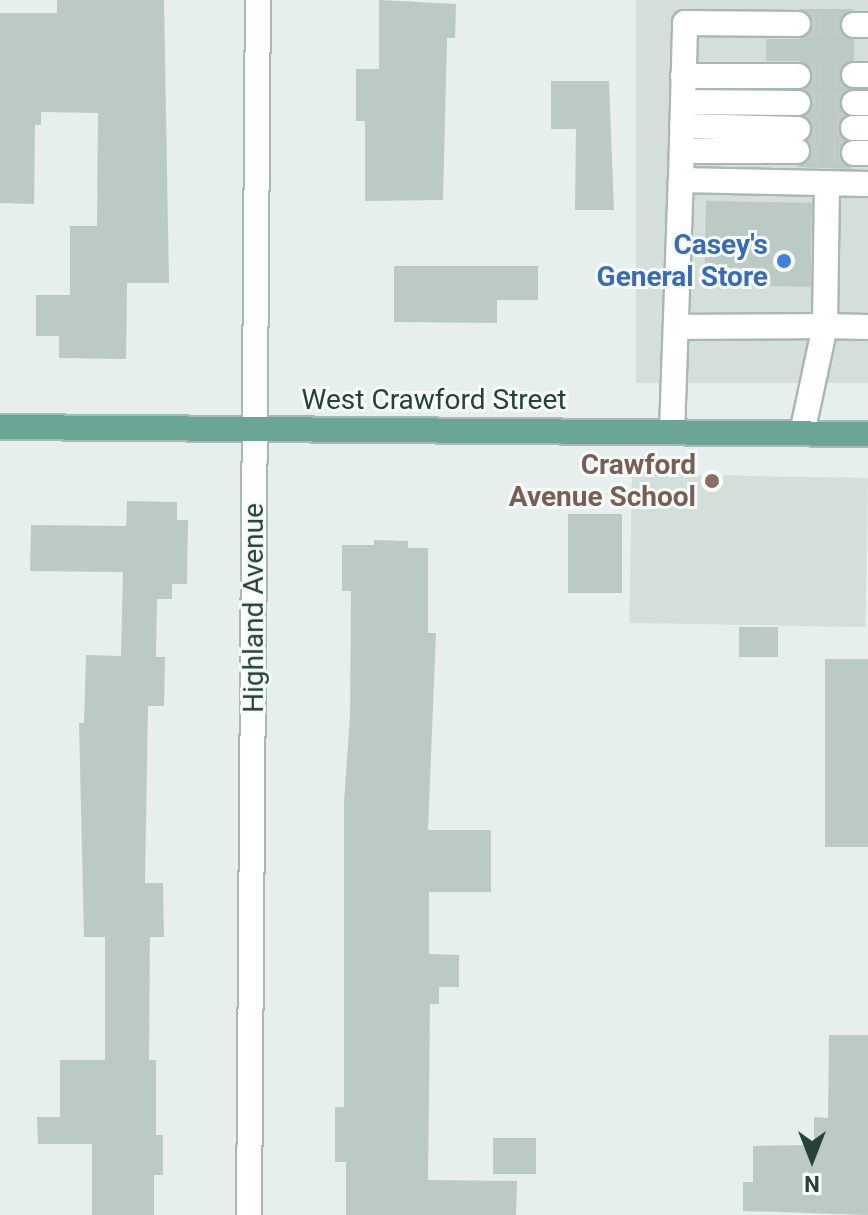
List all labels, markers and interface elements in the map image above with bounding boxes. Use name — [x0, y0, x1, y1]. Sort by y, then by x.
place label: Casey's General Store — [597, 228, 768, 294]
marker: Casey's General Store — [775, 252, 793, 270]
street label: West Crawford Street — [302, 383, 566, 417]
place label: Crawford Avenue School — [509, 448, 696, 514]
marker: Crawford Avenue School — [703, 472, 721, 490]
street label: Highland Avenue — [237, 503, 271, 713]
north arrow — [772, 1119, 852, 1199]
text: N — [804, 1171, 820, 1196]

